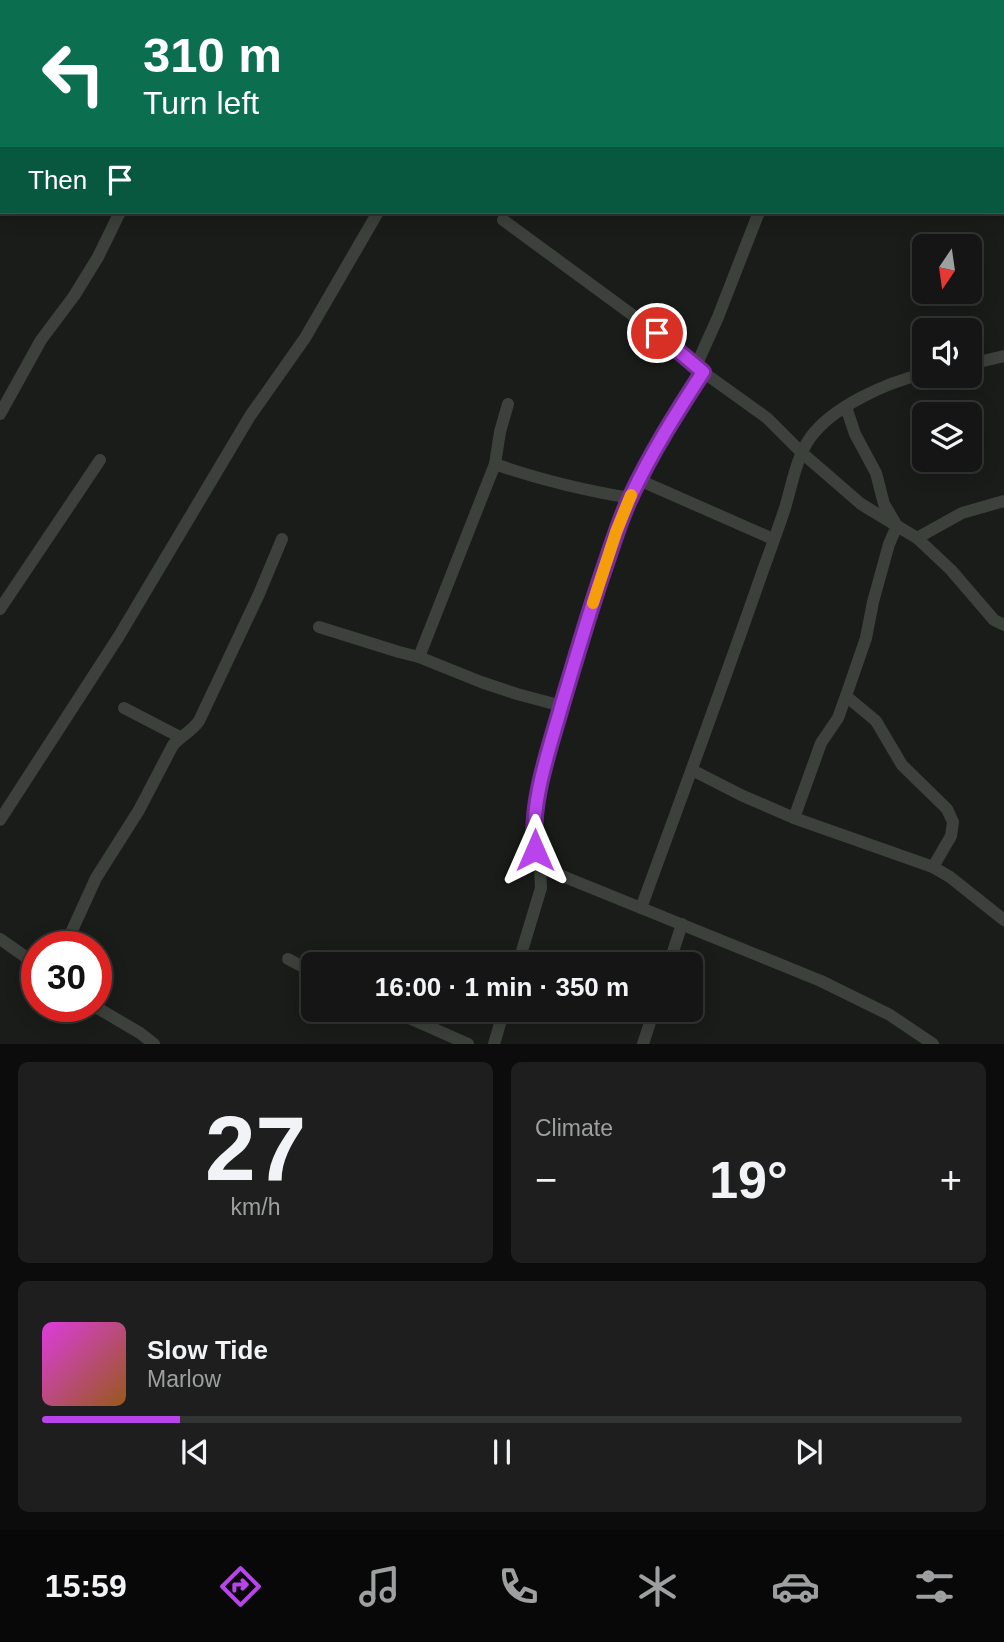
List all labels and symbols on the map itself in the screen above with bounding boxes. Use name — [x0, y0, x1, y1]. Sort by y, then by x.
north arrow — [912, 234, 982, 304]
pin — [627, 303, 687, 363]
position arrow — [498, 813, 572, 887]
speed limit sign: 30 — [21, 931, 112, 1022]

